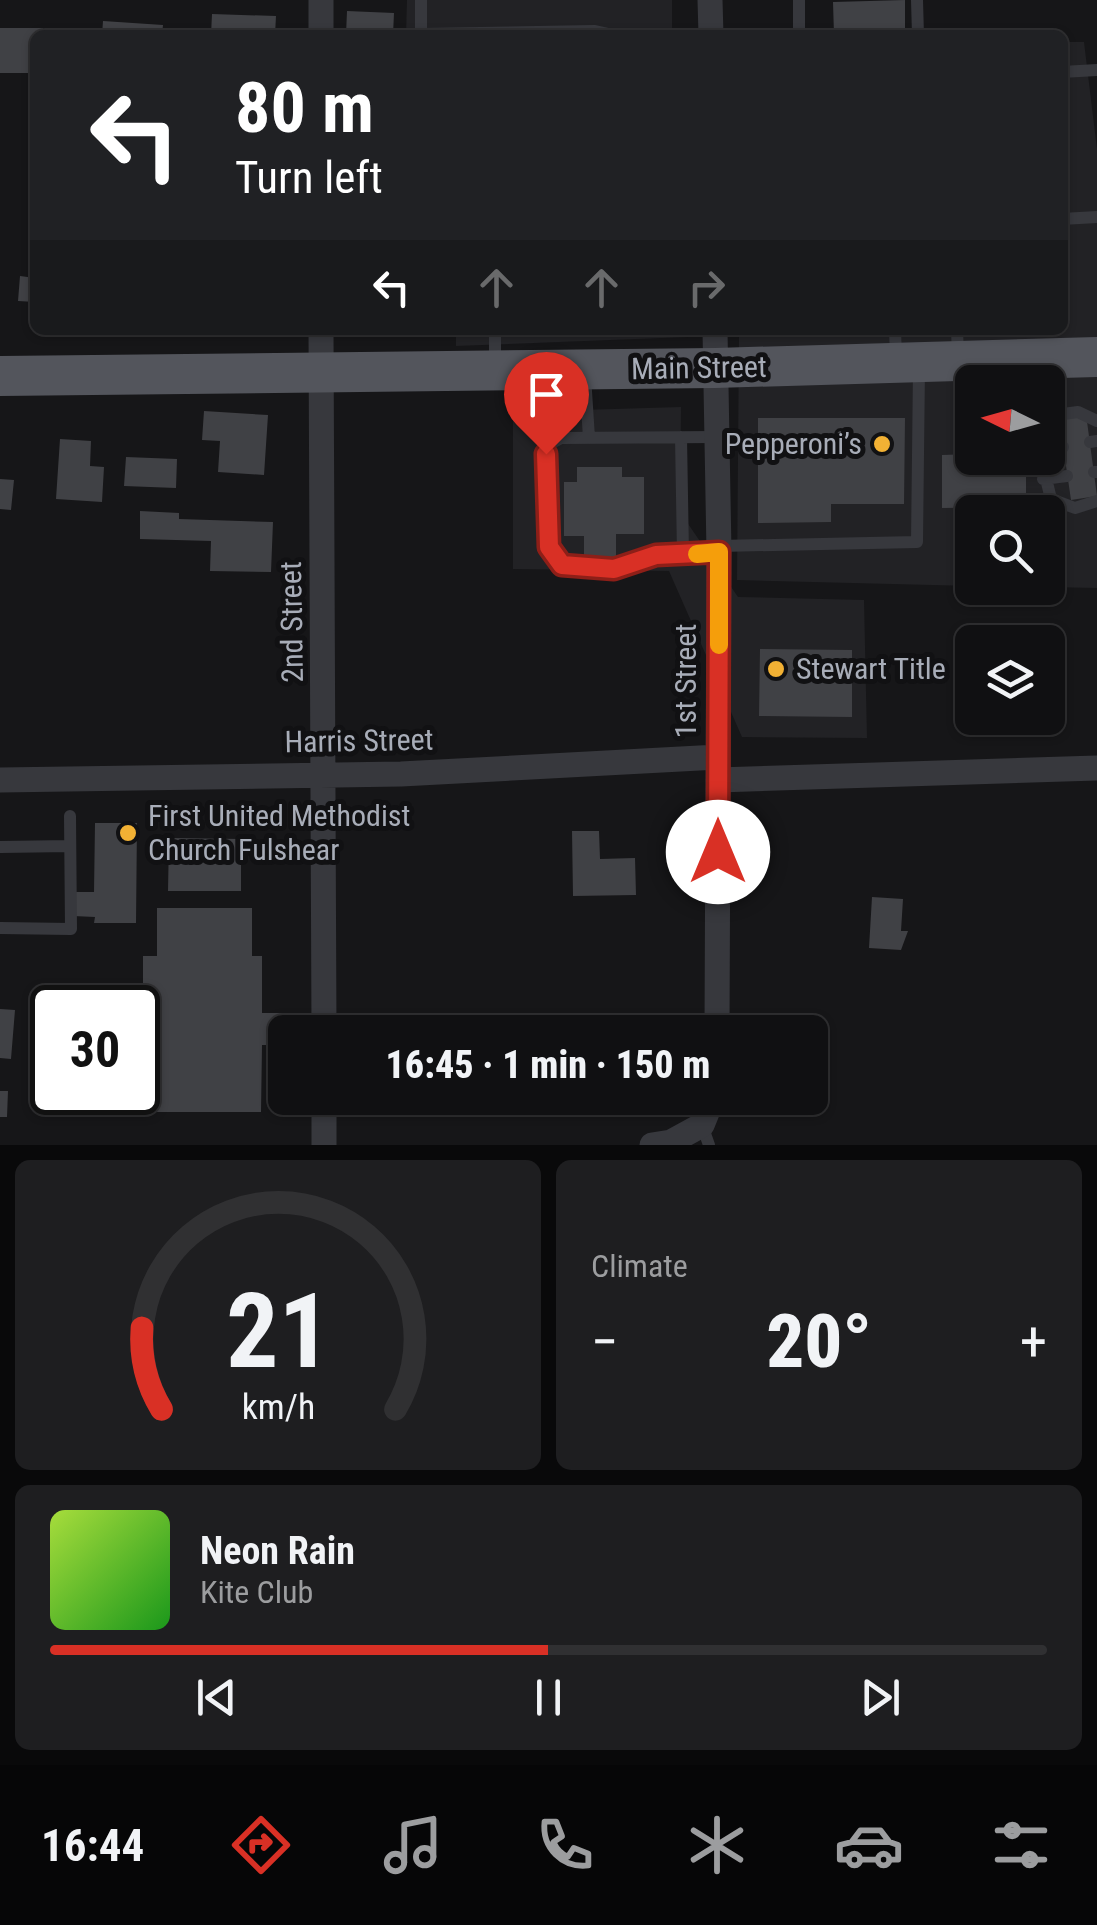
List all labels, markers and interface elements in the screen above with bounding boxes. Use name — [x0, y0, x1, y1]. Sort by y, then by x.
text: 80 m — [235, 67, 374, 149]
icon: left — [70, 70, 200, 200]
text: Turn left — [235, 151, 383, 204]
icon: left — [364, 260, 419, 315]
icon: ahead — [469, 260, 524, 315]
icon: ahead — [574, 260, 629, 315]
icon: right — [679, 260, 734, 315]
street label: Main Street — [631, 349, 767, 386]
pin — [504, 352, 589, 455]
north arrow — [955, 365, 1065, 475]
map controls — [955, 365, 1065, 735]
icon: arrive — [519, 367, 574, 422]
place label: Pepperoni’s — [725, 426, 862, 461]
marker: Pepperoni’s — [871, 433, 893, 455]
button: search — [955, 495, 1065, 605]
street label: 2nd Street — [273, 561, 310, 683]
street label: 1st Street — [668, 624, 703, 738]
button: layers — [955, 625, 1065, 735]
place label: Stewart Title — [796, 651, 946, 686]
marker: Stewart Title — [765, 658, 787, 680]
street label: Harris Street — [284, 722, 434, 759]
place label: First United Methodist Church Fulshear — [148, 798, 410, 867]
position arrow — [666, 800, 770, 904]
marker: First United Methodist Church Fulshear — [117, 822, 139, 844]
speed limit sign: 30 — [30, 985, 160, 1115]
text: 16:45 · 1 min · 150 m — [386, 1043, 710, 1087]
text: Climate — [591, 1247, 688, 1285]
text: 21 — [225, 1271, 331, 1392]
text: 20° — [766, 1297, 872, 1385]
text: − — [591, 1310, 619, 1374]
text: + — [1020, 1310, 1047, 1374]
text: km/h — [241, 1386, 315, 1428]
text: Neon Rain — [200, 1529, 355, 1573]
text: Kite Club — [200, 1573, 313, 1611]
icon: previous — [189, 1670, 244, 1725]
icon: pause — [521, 1670, 576, 1725]
icon: next — [853, 1670, 908, 1725]
icon: directions — [226, 1810, 296, 1880]
icon: music — [378, 1810, 448, 1880]
icon: phone — [530, 1810, 600, 1880]
icon: climate — [682, 1810, 752, 1880]
icon: car — [834, 1810, 904, 1880]
icon: filters — [986, 1810, 1056, 1880]
text: 16:44 — [41, 1819, 144, 1872]

